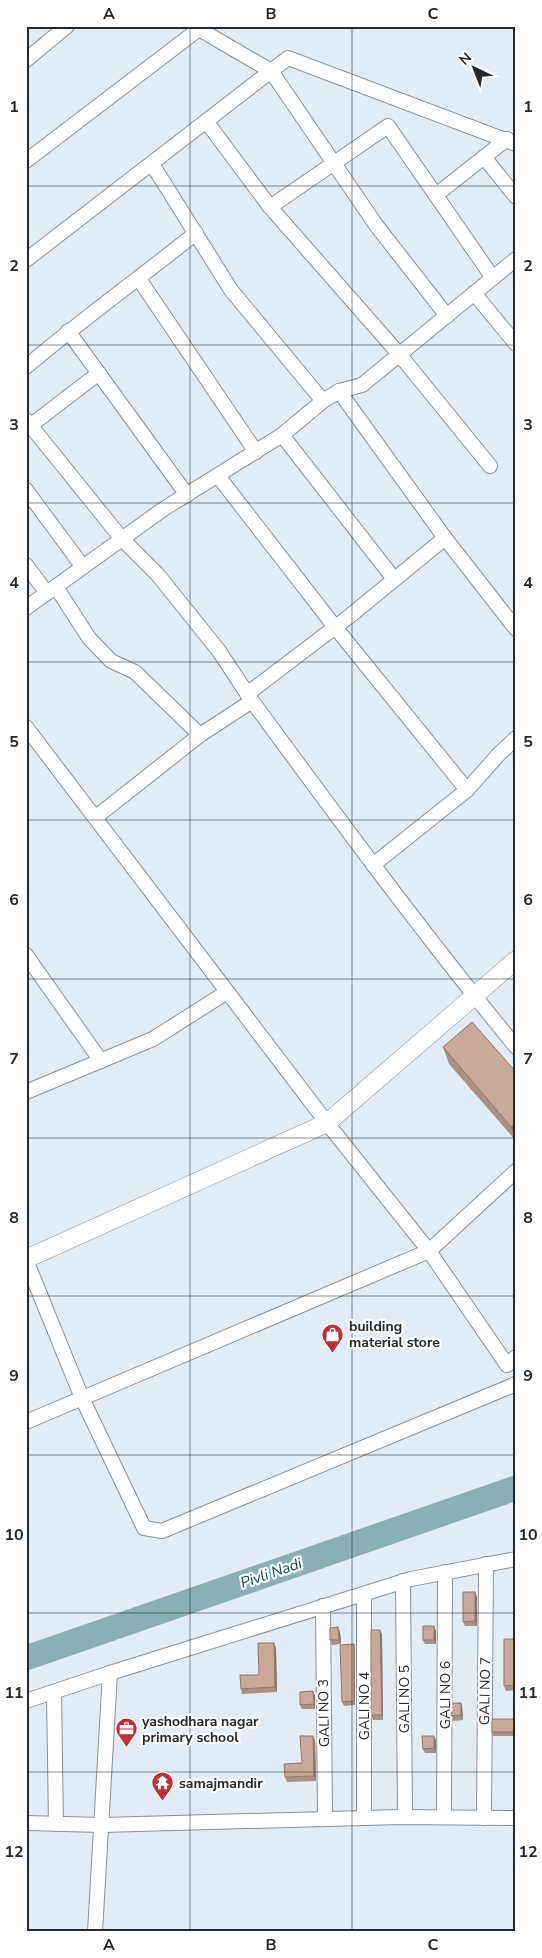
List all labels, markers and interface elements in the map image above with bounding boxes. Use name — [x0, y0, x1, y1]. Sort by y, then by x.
text: A — [103, 3, 115, 25]
text: B — [265, 3, 277, 25]
text: C — [428, 3, 439, 25]
north arrow — [450, 42, 500, 92]
text: N — [455, 48, 476, 69]
text: 1 — [9, 96, 19, 118]
text: 1 — [523, 96, 533, 118]
text: 2 — [9, 255, 19, 277]
text: 2 — [523, 255, 533, 277]
text: 3 — [9, 414, 19, 436]
text: 3 — [523, 414, 533, 436]
text: 4 — [9, 572, 19, 594]
text: 4 — [523, 572, 533, 594]
text: 5 — [9, 731, 19, 753]
text: 5 — [523, 731, 533, 753]
text: 6 — [9, 889, 19, 911]
text: 6 — [523, 889, 533, 911]
text: 7 — [9, 1048, 19, 1070]
text: 7 — [523, 1048, 533, 1070]
text: 8 — [9, 1207, 19, 1229]
text: 8 — [523, 1207, 533, 1229]
place label: building material store — [349, 1317, 440, 1352]
shop icon: building material store — [321, 1322, 345, 1353]
text: 9 — [9, 1365, 19, 1387]
text: 9 — [523, 1365, 533, 1387]
text: 10 — [4, 1524, 24, 1546]
text: 10 — [518, 1524, 538, 1546]
water label: Pivli Nadi — [238, 1553, 305, 1593]
street label: GALI NO 7 — [475, 1657, 495, 1725]
street label: GALI NO 6 — [436, 1661, 455, 1729]
street label: GALI NO 5 — [395, 1665, 414, 1733]
street label: GALI NO 4 — [355, 1672, 374, 1740]
street label: GALI NO 3 — [314, 1679, 334, 1747]
text: 11 — [4, 1682, 24, 1704]
text: 11 — [518, 1682, 538, 1704]
place label: yashodhara nagar primary school — [141, 1712, 259, 1747]
office icon: yashodhara nagar primary school — [114, 1717, 138, 1748]
temple icon: samajmandir — [151, 1771, 175, 1802]
place label: samajmandir — [179, 1774, 263, 1793]
text: 12 — [4, 1841, 24, 1863]
text: 12 — [518, 1841, 538, 1863]
text: A — [103, 1934, 115, 1956]
text: B — [265, 1934, 277, 1956]
text: C — [428, 1934, 439, 1956]

